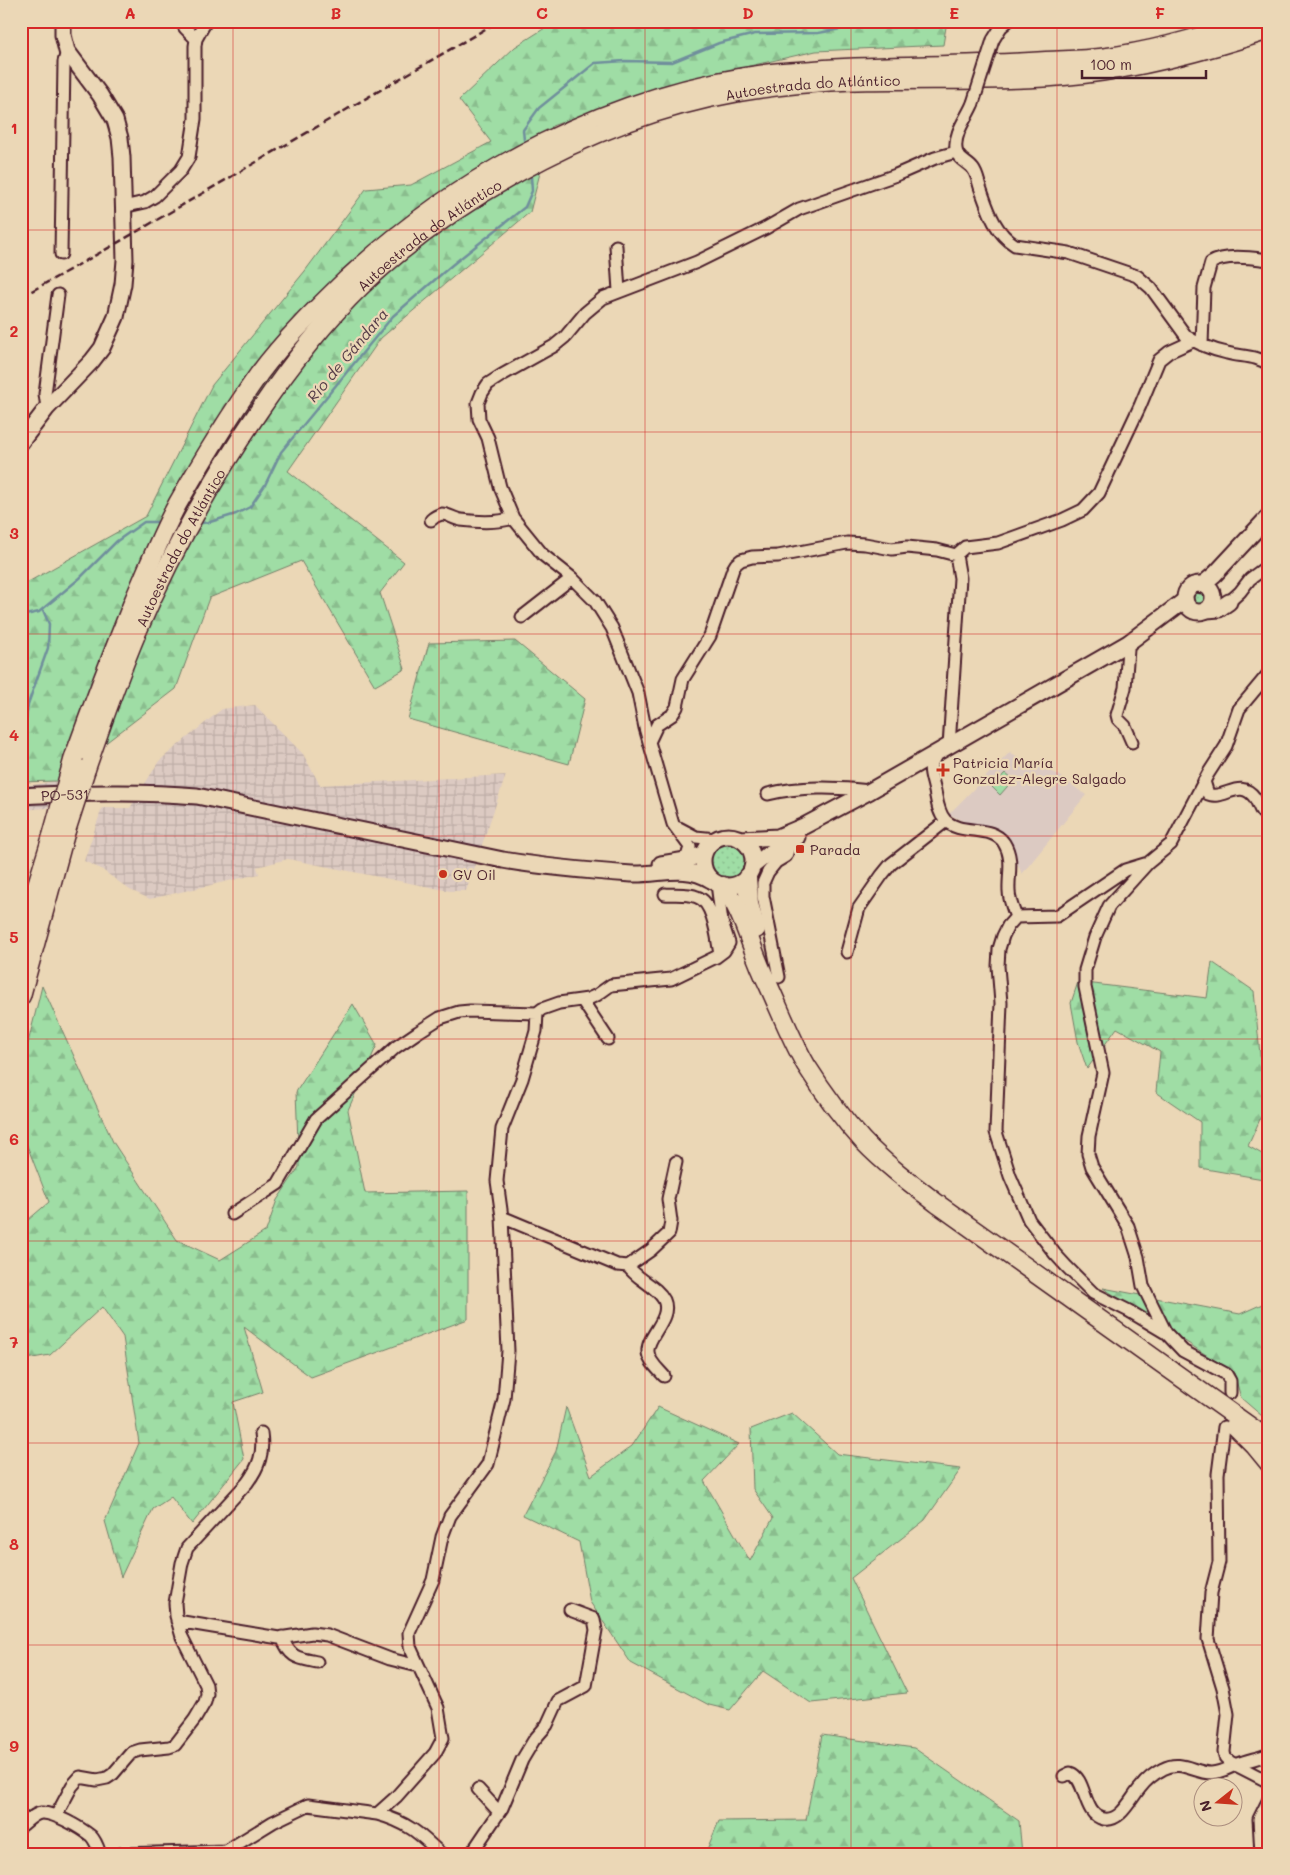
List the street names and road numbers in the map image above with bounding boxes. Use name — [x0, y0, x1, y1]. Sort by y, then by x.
street label: Autoestrada do Atlántico — [723, 70, 900, 104]
street label: Autoestrada do Atlántico — [353, 175, 505, 295]
street label: Autoestrada do Atlántico — [131, 465, 229, 630]
street label: PO-531 — [40, 784, 89, 805]

